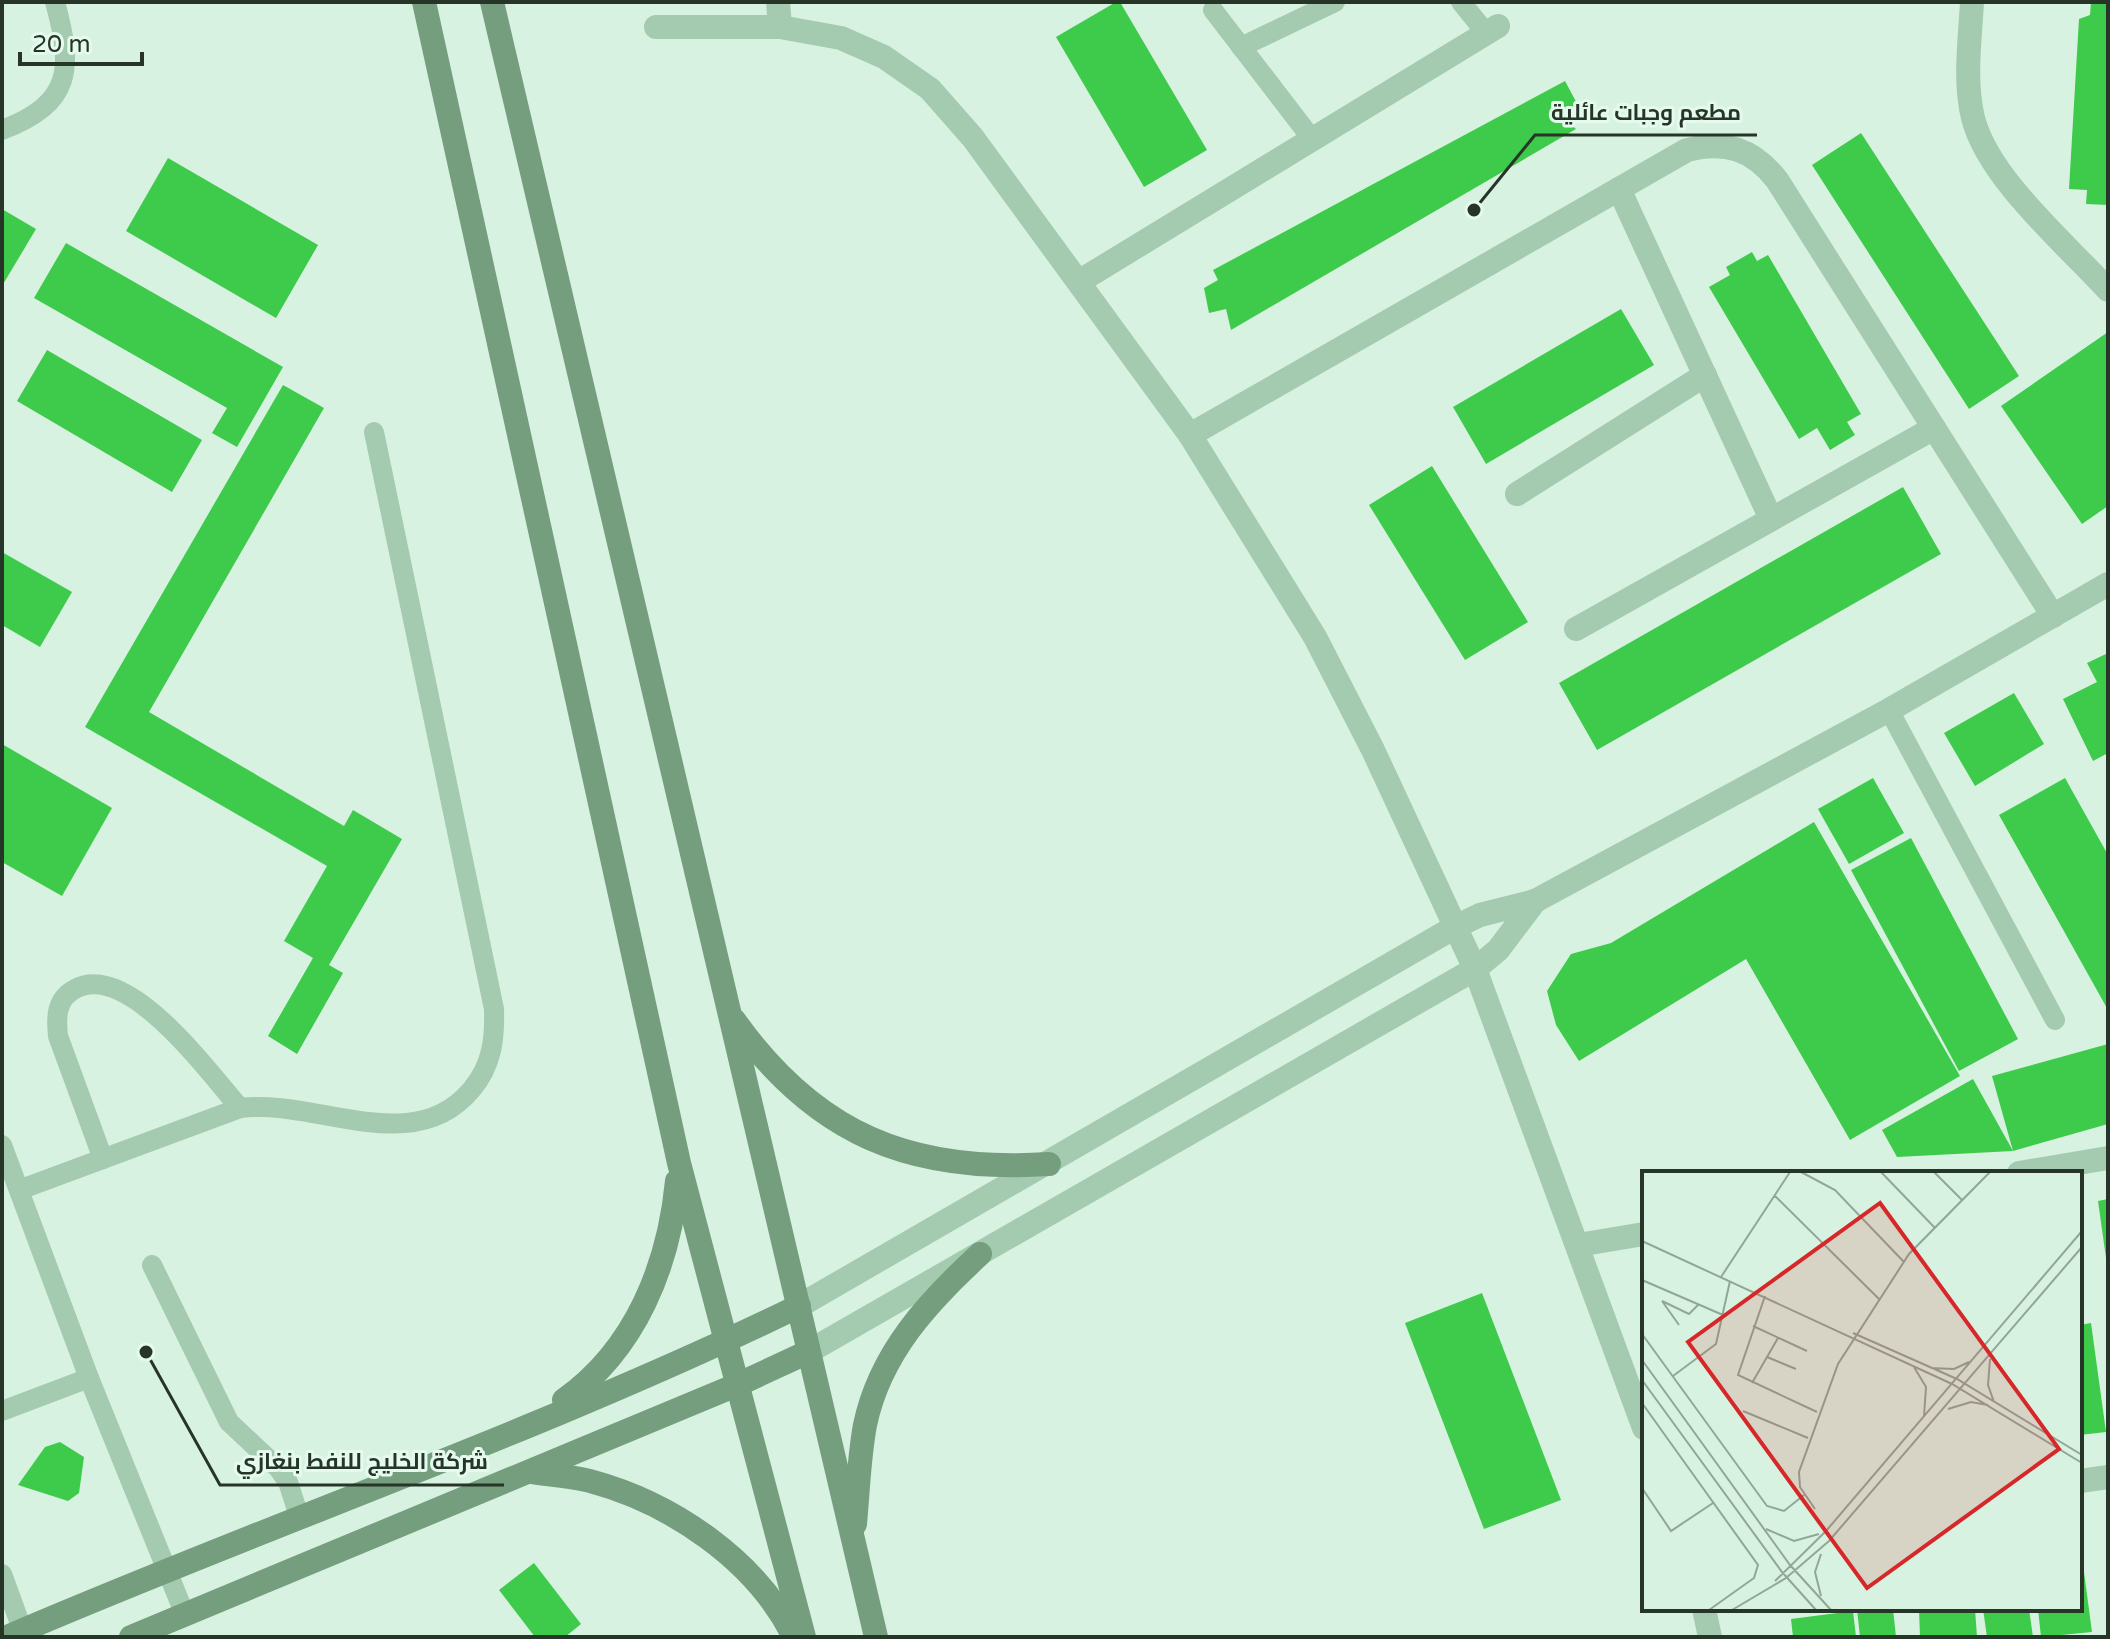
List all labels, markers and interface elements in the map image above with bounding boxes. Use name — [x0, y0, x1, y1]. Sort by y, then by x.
scale bar — [20, 16, 142, 66]
text: 20 m — [32, 30, 90, 59]
callout: مطعم وجبات عائلية — [1535, 89, 1757, 135]
text: مطعم وجبات عائلية — [1551, 100, 1741, 128]
inset map — [1642, 1171, 2082, 1611]
callout: شركة الخليج للنفط بنغازي — [220, 1439, 504, 1485]
text: شركة الخليج للنفط بنغازي — [236, 1449, 488, 1479]

